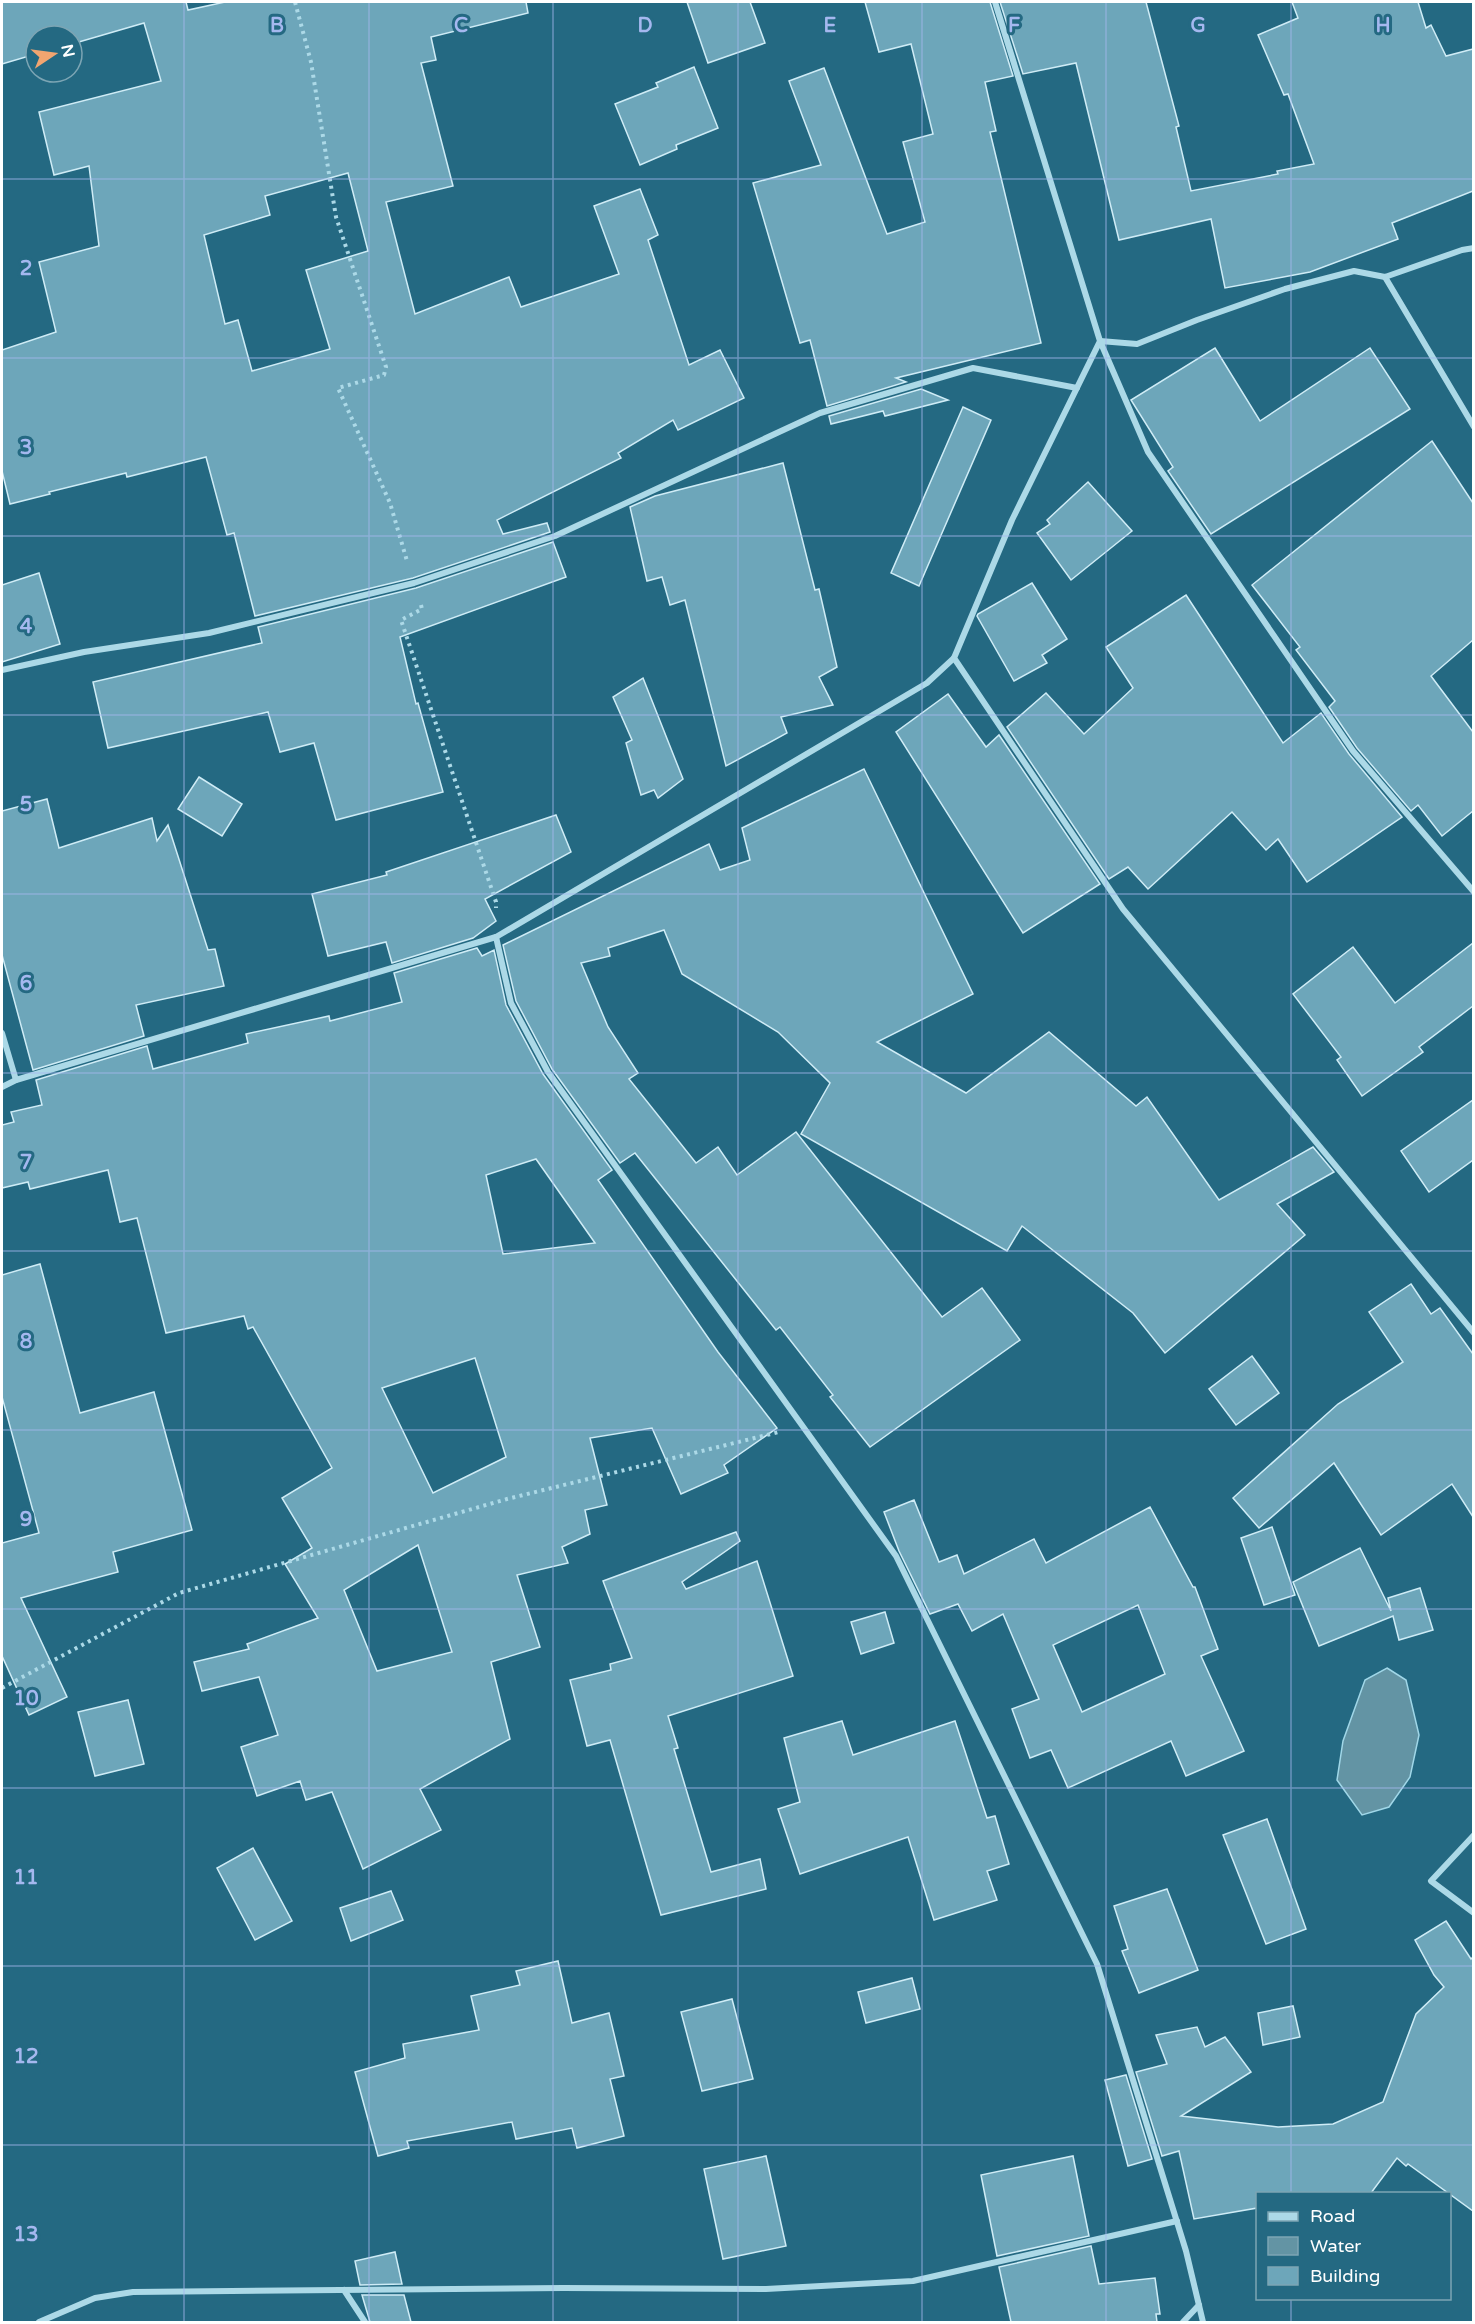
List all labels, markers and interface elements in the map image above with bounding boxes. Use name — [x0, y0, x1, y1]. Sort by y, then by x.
text: B — [270, 14, 284, 38]
text: C — [454, 14, 468, 38]
text: D — [637, 14, 653, 38]
text: E — [824, 14, 837, 38]
text: F — [1008, 14, 1020, 38]
text: G — [1190, 14, 1206, 38]
text: H — [1375, 14, 1391, 38]
north arrow — [24, 24, 84, 84]
text: N — [56, 42, 79, 59]
text: 2 — [20, 257, 32, 281]
text: 3 — [20, 436, 32, 460]
text: 4 — [20, 615, 33, 639]
text: 5 — [20, 793, 32, 817]
text: 6 — [20, 972, 32, 996]
text: 7 — [20, 1151, 32, 1175]
text: 8 — [20, 1330, 32, 1354]
text: 9 — [20, 1508, 32, 1532]
text: 10 — [13, 1687, 39, 1711]
text: 11 — [13, 1866, 39, 1890]
text: 12 — [13, 2045, 39, 2069]
legend — [1256, 2192, 1451, 2300]
text: Road — [1310, 2205, 1355, 2227]
text: 13 — [13, 2223, 39, 2247]
text: Water — [1310, 2235, 1361, 2257]
text: Building — [1310, 2265, 1380, 2287]

